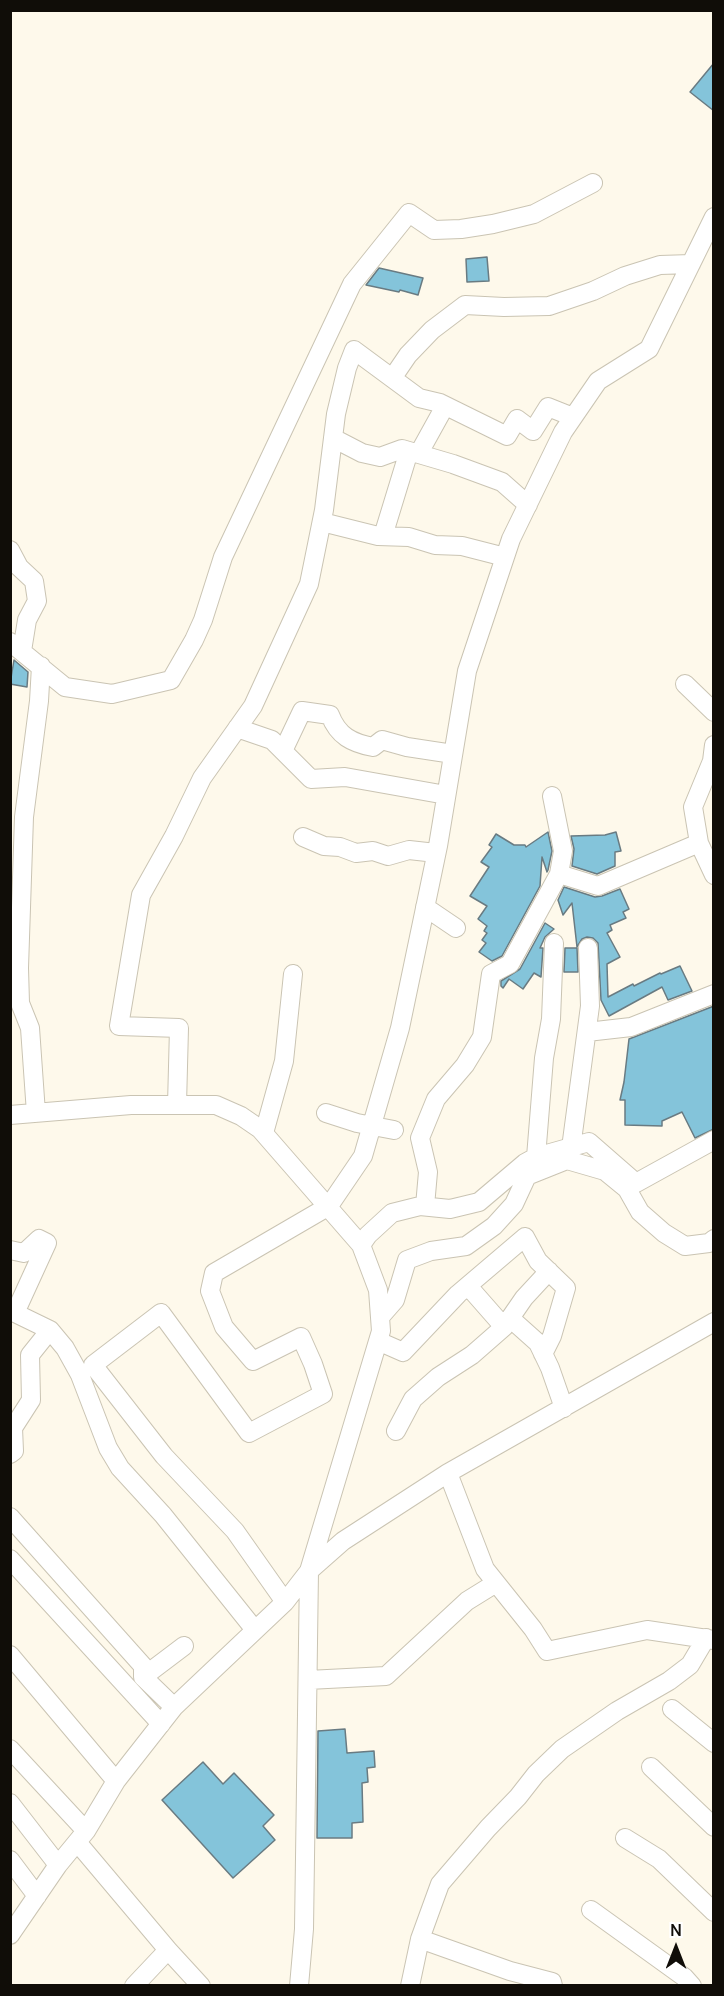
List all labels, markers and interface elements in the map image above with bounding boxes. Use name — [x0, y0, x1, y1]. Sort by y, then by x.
north arrow — [646, 1918, 706, 1978]
text: N — [670, 1919, 682, 1941]

